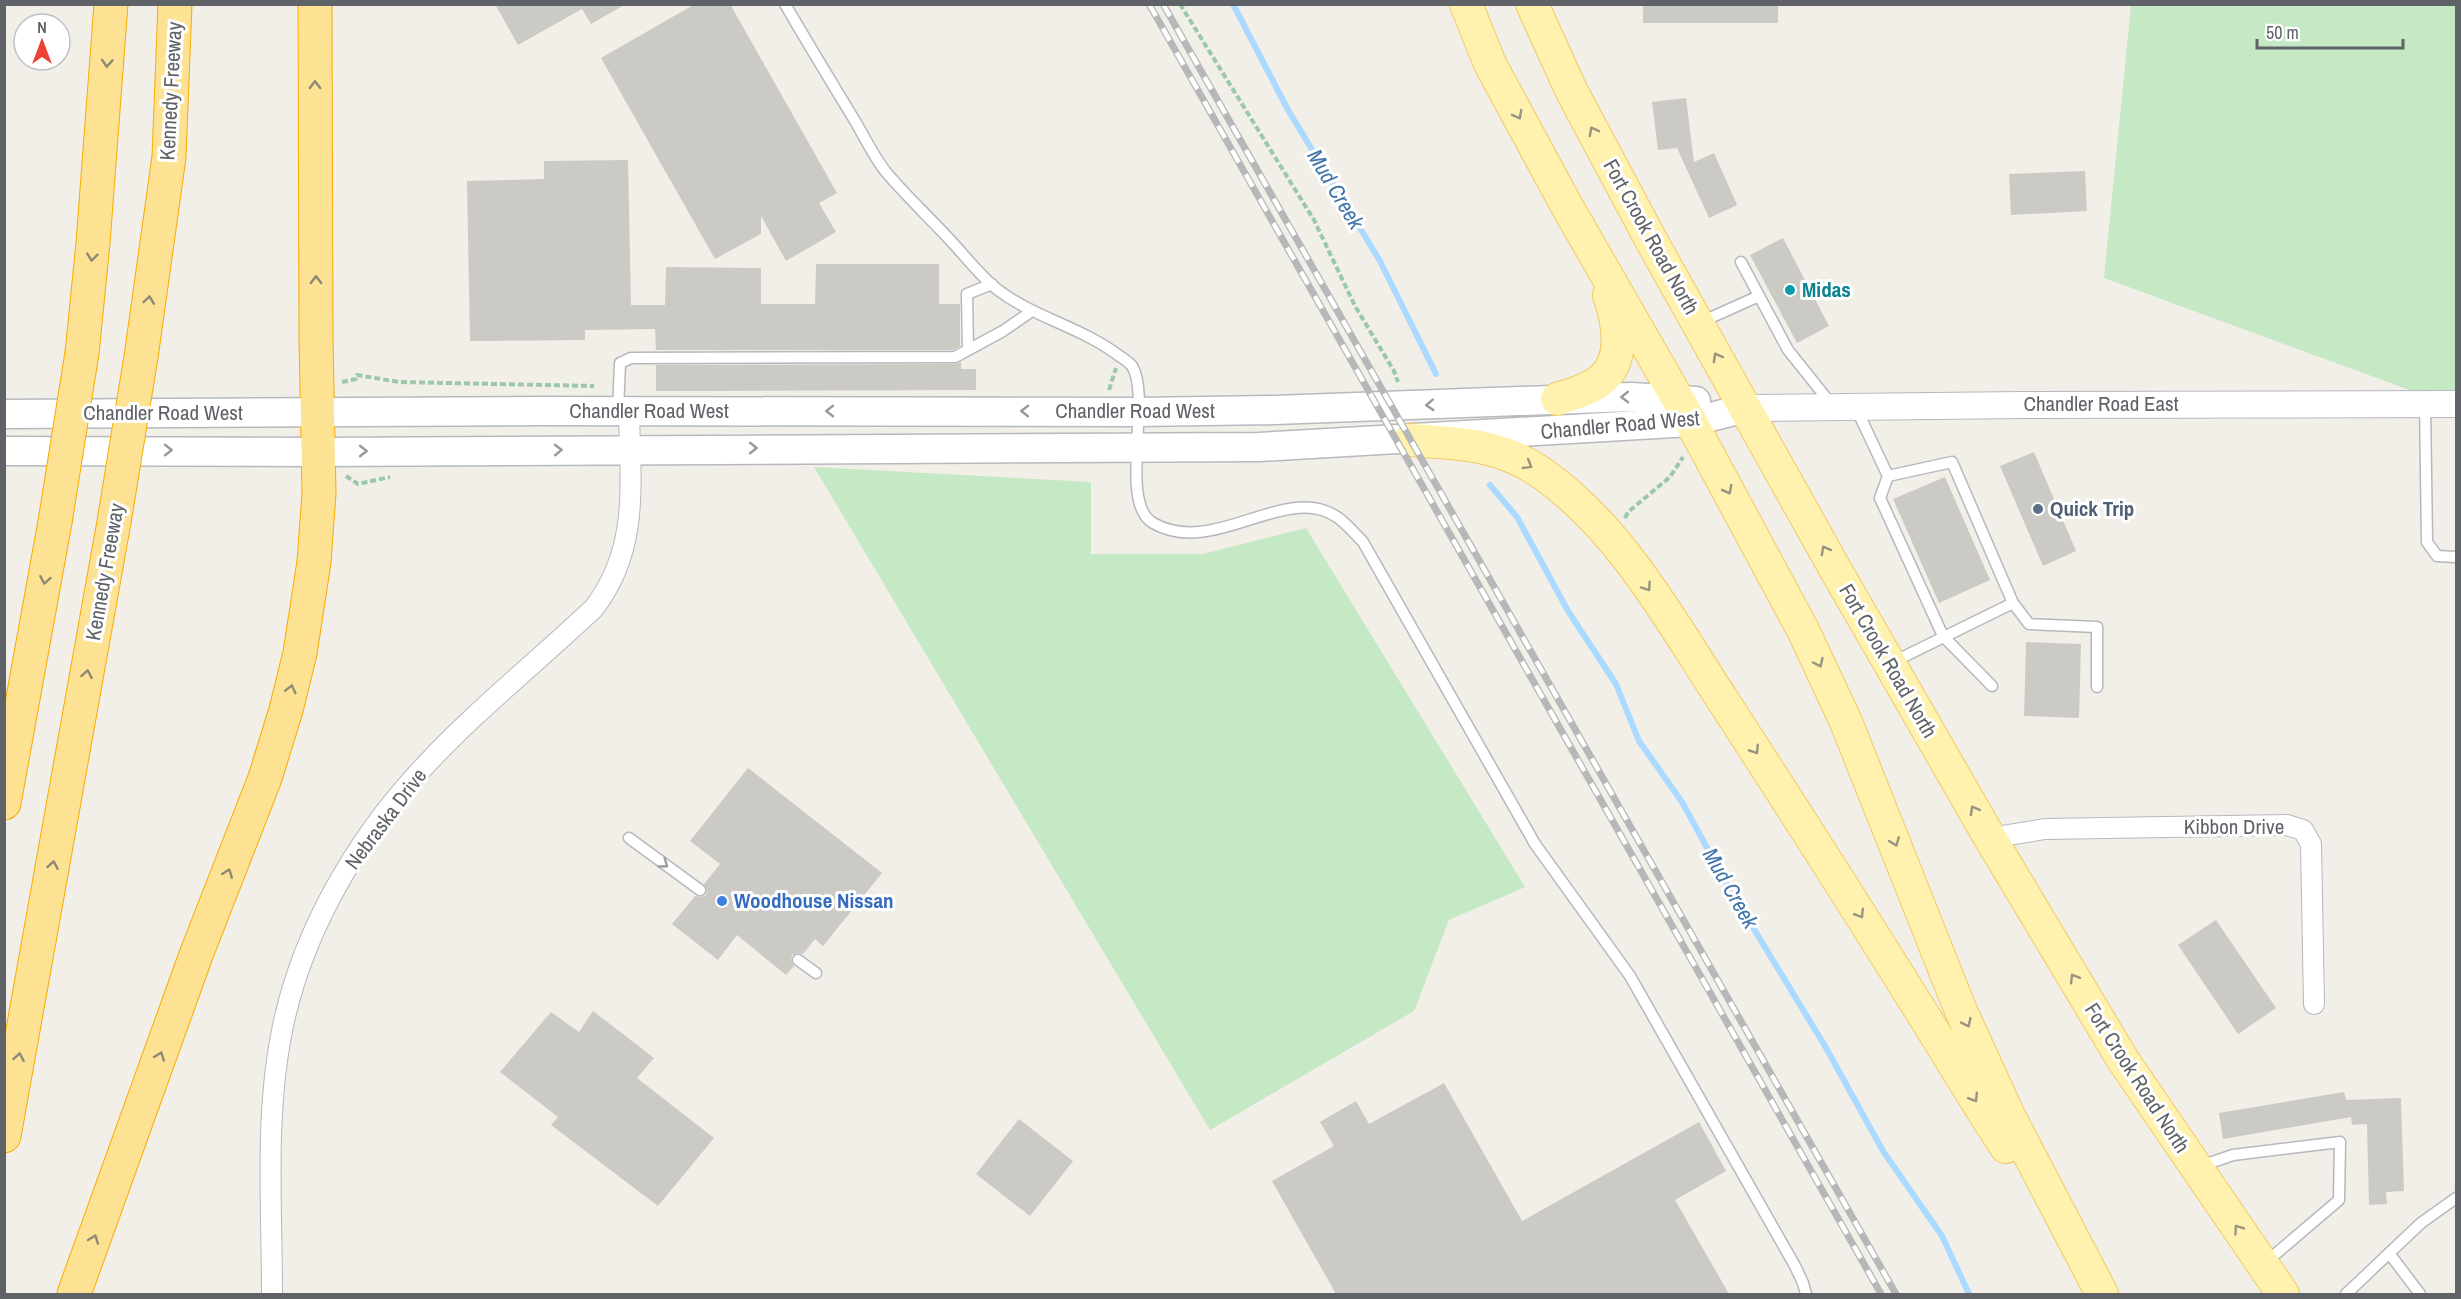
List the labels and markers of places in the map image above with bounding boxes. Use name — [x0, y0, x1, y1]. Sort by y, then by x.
place label: Midas — [1802, 275, 1851, 304]
marker: Midas — [1783, 283, 1797, 297]
place label: Quick Trip — [2050, 494, 2134, 523]
marker: Quick Trip — [2031, 502, 2045, 516]
place label: Woodhouse Nissan — [734, 886, 894, 915]
marker: Woodhouse Nissan — [715, 894, 729, 908]

